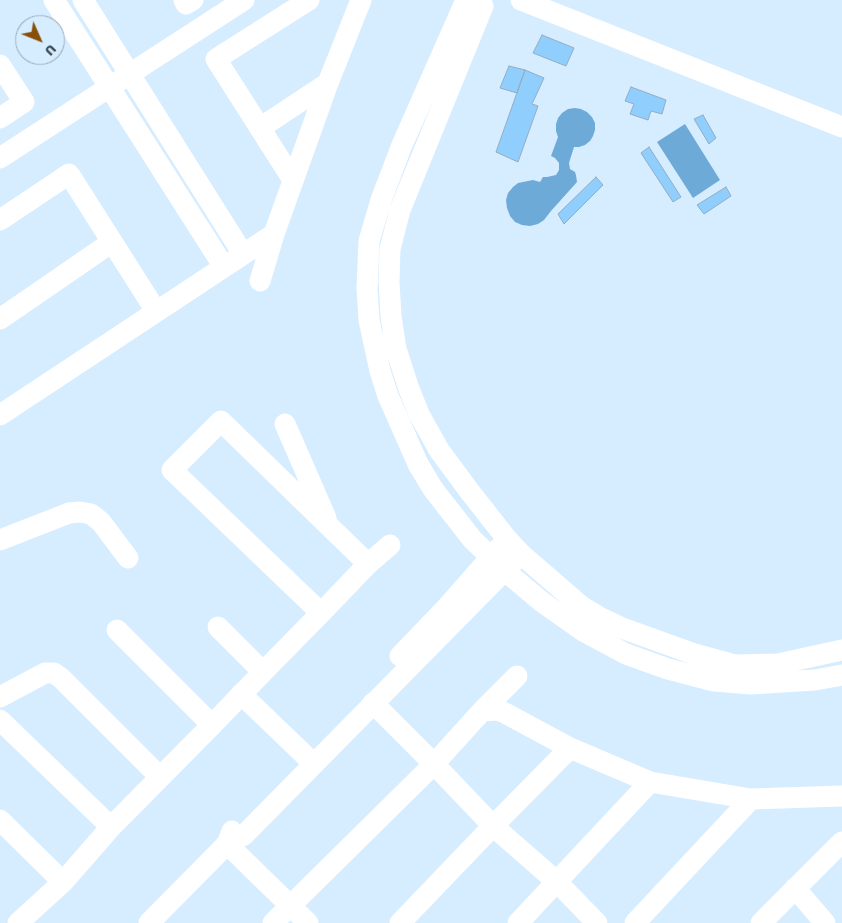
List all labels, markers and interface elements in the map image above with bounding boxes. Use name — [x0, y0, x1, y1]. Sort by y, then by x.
north arrow — [15, 15, 65, 65]
text: U — [41, 41, 60, 59]

